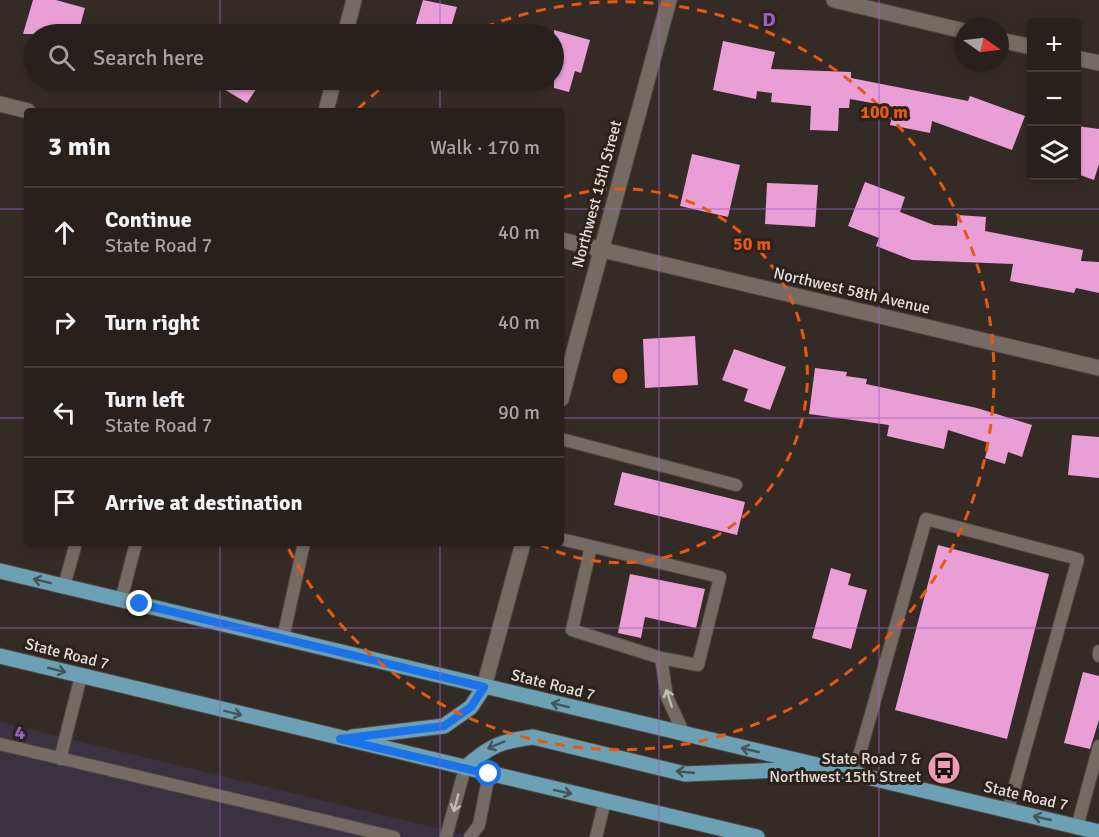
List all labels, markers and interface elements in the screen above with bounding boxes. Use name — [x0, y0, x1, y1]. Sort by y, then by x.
text: D — [762, 7, 776, 32]
north arrow — [955, 18, 1009, 72]
map controls — [1027, 18, 1081, 180]
button: + — [1027, 18, 1081, 72]
search box — [24, 24, 564, 90]
icon: search — [45, 41, 78, 74]
text: Search here — [93, 44, 204, 71]
button: − — [1027, 72, 1081, 126]
text: 100 m — [860, 101, 908, 123]
street label: Northwest 15th Street — [568, 118, 626, 270]
button: layers — [1027, 126, 1081, 180]
text: 3 min — [48, 131, 111, 163]
text: Walk · 170 m — [430, 135, 540, 160]
text: Continue — [105, 206, 192, 233]
icon: ahead — [48, 216, 81, 249]
text: 40 m — [498, 220, 540, 245]
text: State Road 7 — [105, 233, 212, 258]
text: 50 m — [733, 233, 771, 255]
street label: Northwest 58th Avenue — [772, 263, 932, 319]
icon: right — [48, 306, 81, 339]
text: Turn right — [105, 309, 200, 336]
text: 40 m — [498, 310, 540, 335]
centre of rings — [610, 366, 630, 386]
text: Turn left — [105, 386, 185, 413]
icon: left — [48, 396, 81, 429]
text: 90 m — [498, 400, 540, 425]
text: State Road 7 — [105, 413, 212, 438]
icon: arrive — [48, 486, 81, 519]
text: Arrive at destination — [105, 489, 302, 516]
one-way arrow — [33, 574, 52, 586]
route end — [126, 590, 152, 616]
street label: State Road 7 — [23, 634, 111, 674]
one-way arrow — [47, 664, 66, 676]
street label: State Road 7 — [509, 665, 597, 705]
one-way arrow — [663, 689, 674, 708]
one-way arrow — [551, 699, 570, 711]
one-way arrow — [223, 707, 242, 719]
text: 4 — [15, 720, 26, 745]
one-way arrow — [487, 740, 505, 751]
one-way arrow — [741, 744, 760, 756]
place label: State Road 7 & Northwest 15th Street — [769, 749, 921, 787]
bus stop icon: State Road 7 & Northwest 15th Street — [926, 750, 962, 786]
route start — [475, 760, 501, 786]
one-way arrow — [676, 766, 695, 777]
street label: State Road 7 — [982, 777, 1070, 815]
one-way arrow — [553, 786, 572, 798]
one-way arrow — [450, 793, 461, 812]
one-way arrow — [1033, 812, 1052, 824]

